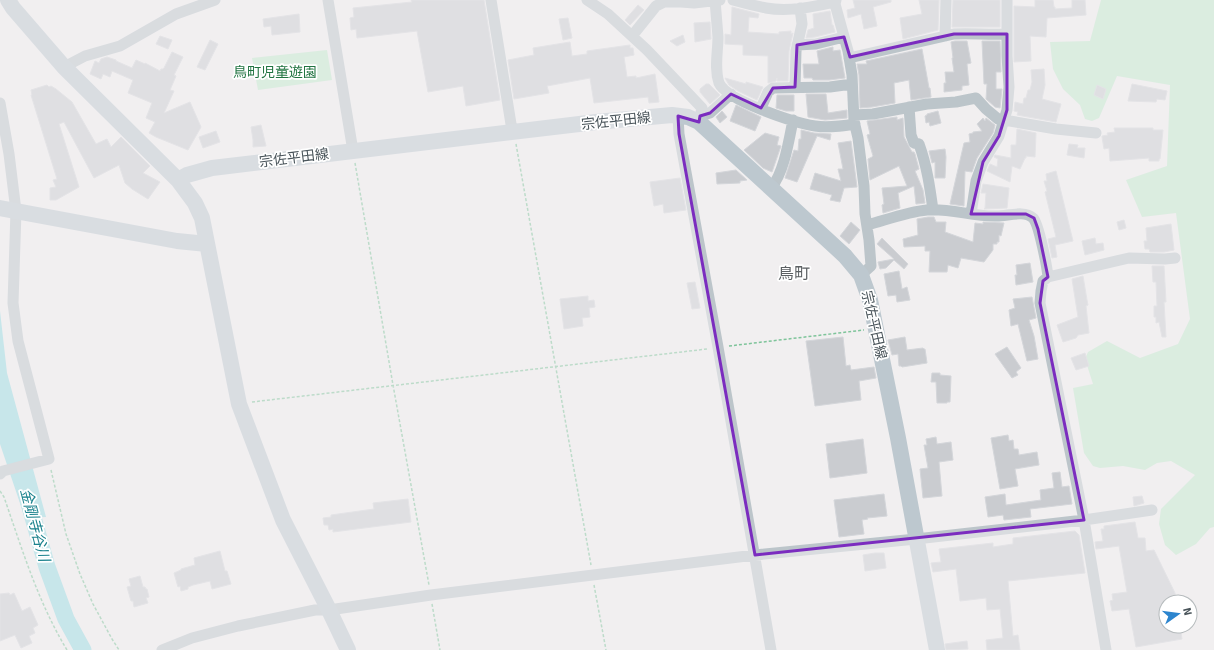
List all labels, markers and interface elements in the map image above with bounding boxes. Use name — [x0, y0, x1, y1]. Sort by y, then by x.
park label: 鳥町児童遊園 — [233, 64, 317, 81]
street label: 宗佐平田線 — [580, 109, 652, 133]
street label: 宗佐平田線 — [258, 145, 330, 171]
district label: 鳥町 — [778, 264, 810, 284]
street label: 宗佐平田線 — [858, 289, 890, 361]
water label: 金剛寺谷川 — [17, 486, 54, 565]
north arrow — [1158, 594, 1198, 634]
text: N — [1180, 606, 1194, 617]

